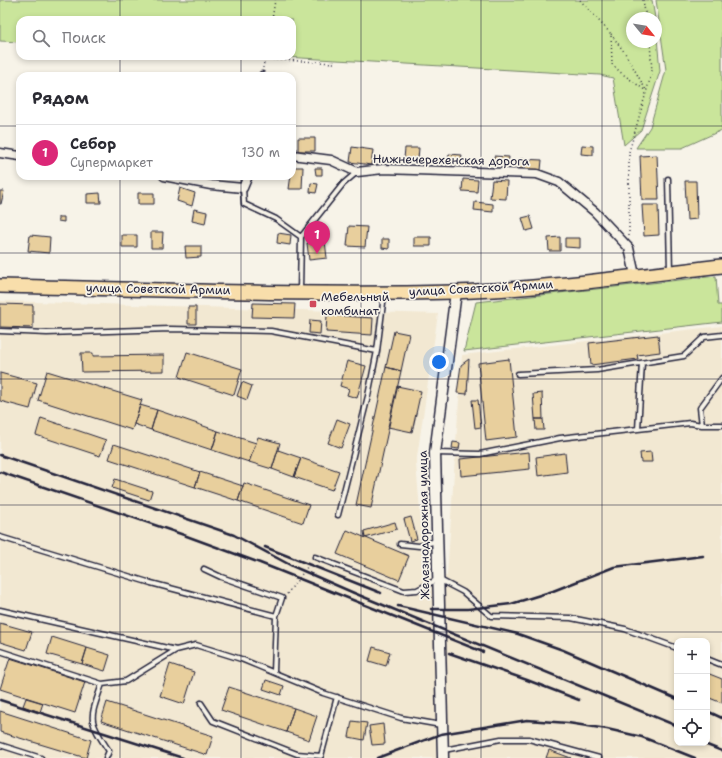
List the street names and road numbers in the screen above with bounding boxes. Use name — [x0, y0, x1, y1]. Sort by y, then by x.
street label: Нижнечерехенская дорога — [373, 151, 530, 169]
street label: улица Советской Армии — [408, 276, 554, 300]
street label: улица Советской Армии — [86, 280, 231, 298]
street label: Железнодорожная улица — [415, 450, 433, 600]

